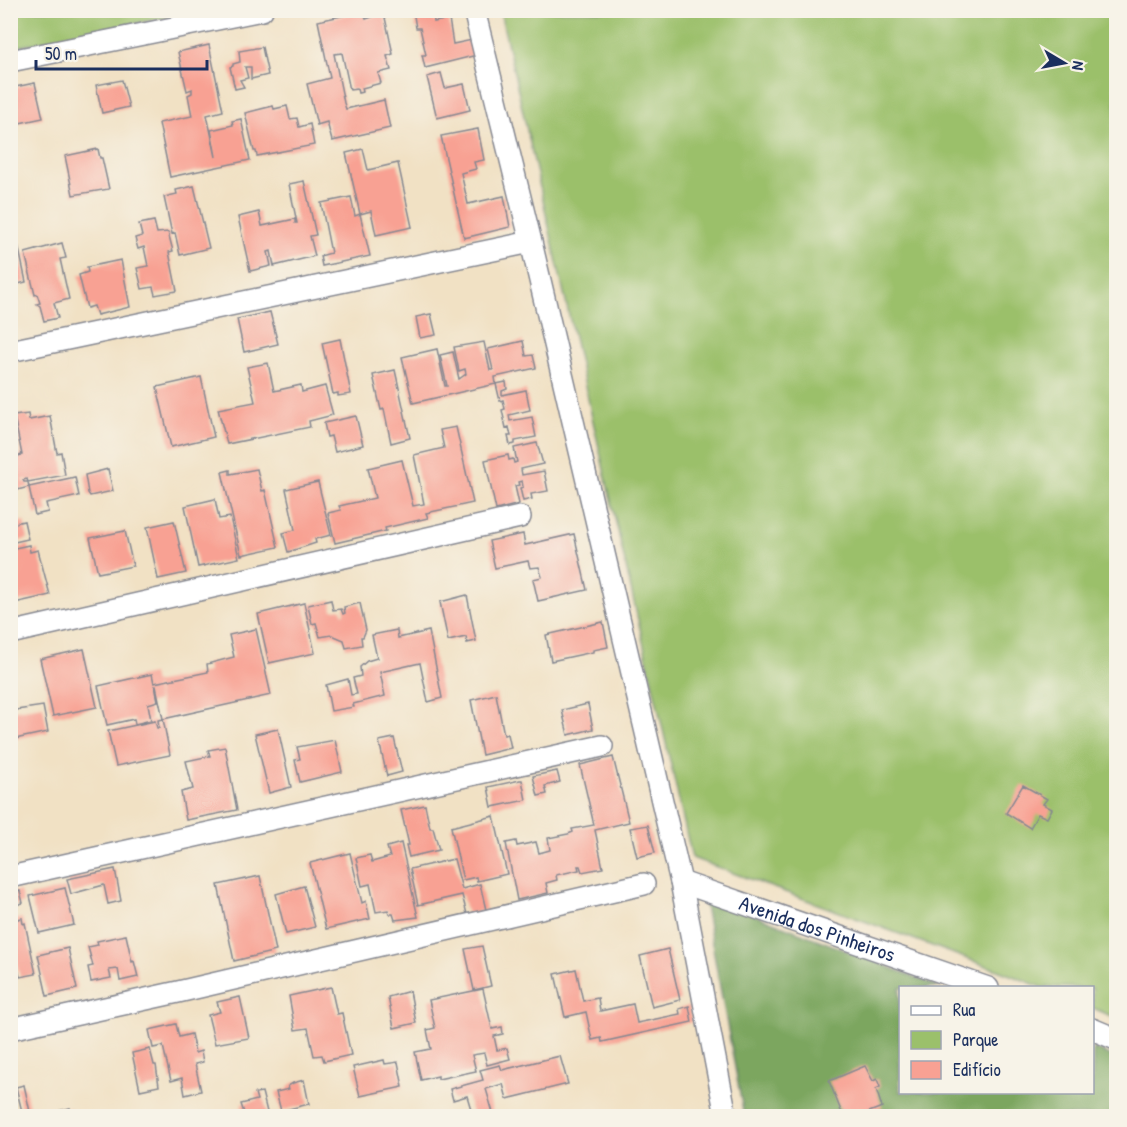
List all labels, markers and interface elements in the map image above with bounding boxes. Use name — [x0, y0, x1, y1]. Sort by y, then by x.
scale bar — [36, 33, 207, 71]
north arrow — [1034, 33, 1094, 93]
text: 50 m — [45, 41, 77, 66]
text: N — [1067, 60, 1090, 72]
street label: Avenida dos Pinheiros — [736, 888, 899, 969]
legend — [899, 986, 1094, 1094]
text: Rua — [953, 997, 975, 1022]
text: Parque — [953, 1027, 998, 1052]
text: Edifício — [953, 1057, 1001, 1082]

